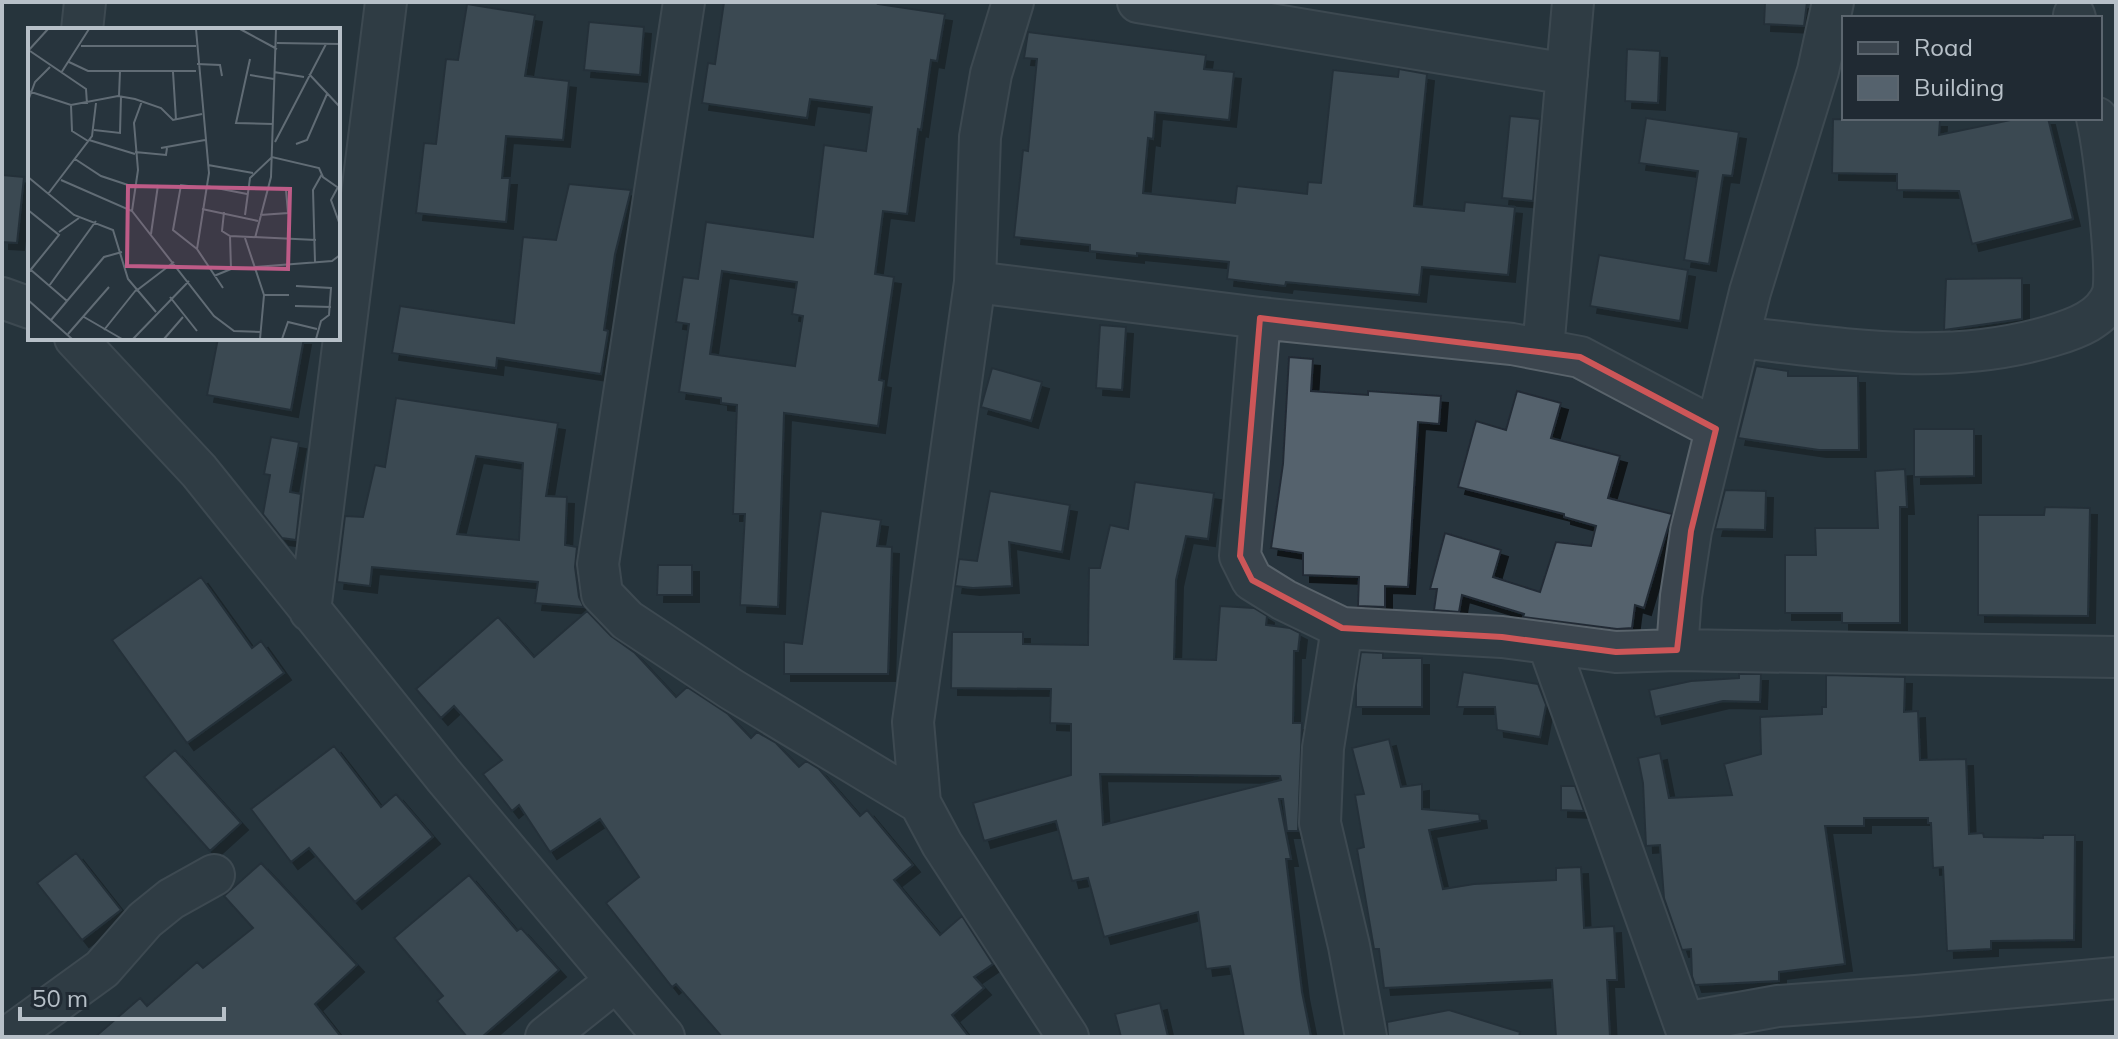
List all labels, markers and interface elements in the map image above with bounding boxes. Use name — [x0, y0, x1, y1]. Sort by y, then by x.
legend — [1842, 16, 2102, 120]
inset map — [28, 28, 340, 340]
text: Road — [1914, 32, 1973, 62]
text: Building — [1914, 72, 2004, 102]
scale bar — [20, 971, 224, 1021]
text: 50 m — [32, 983, 88, 1013]

